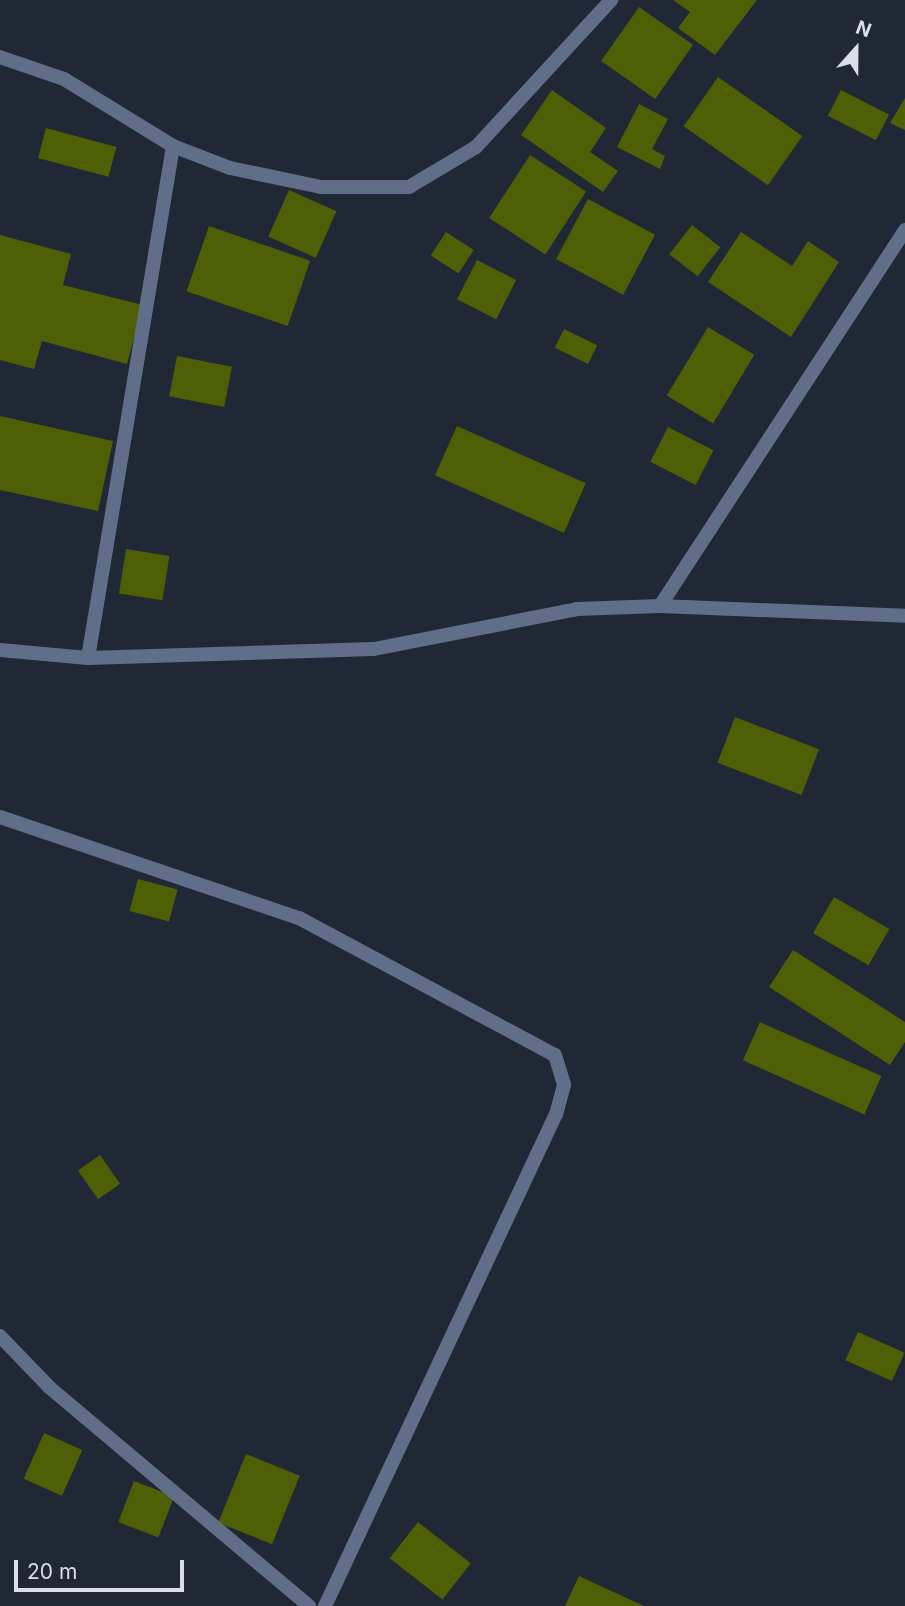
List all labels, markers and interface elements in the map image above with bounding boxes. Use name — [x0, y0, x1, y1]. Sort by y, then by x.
north arrow — [821, 14, 891, 84]
text: N — [853, 16, 875, 42]
scale bar — [18, 1546, 187, 1590]
text: 20 m — [27, 1559, 77, 1584]

